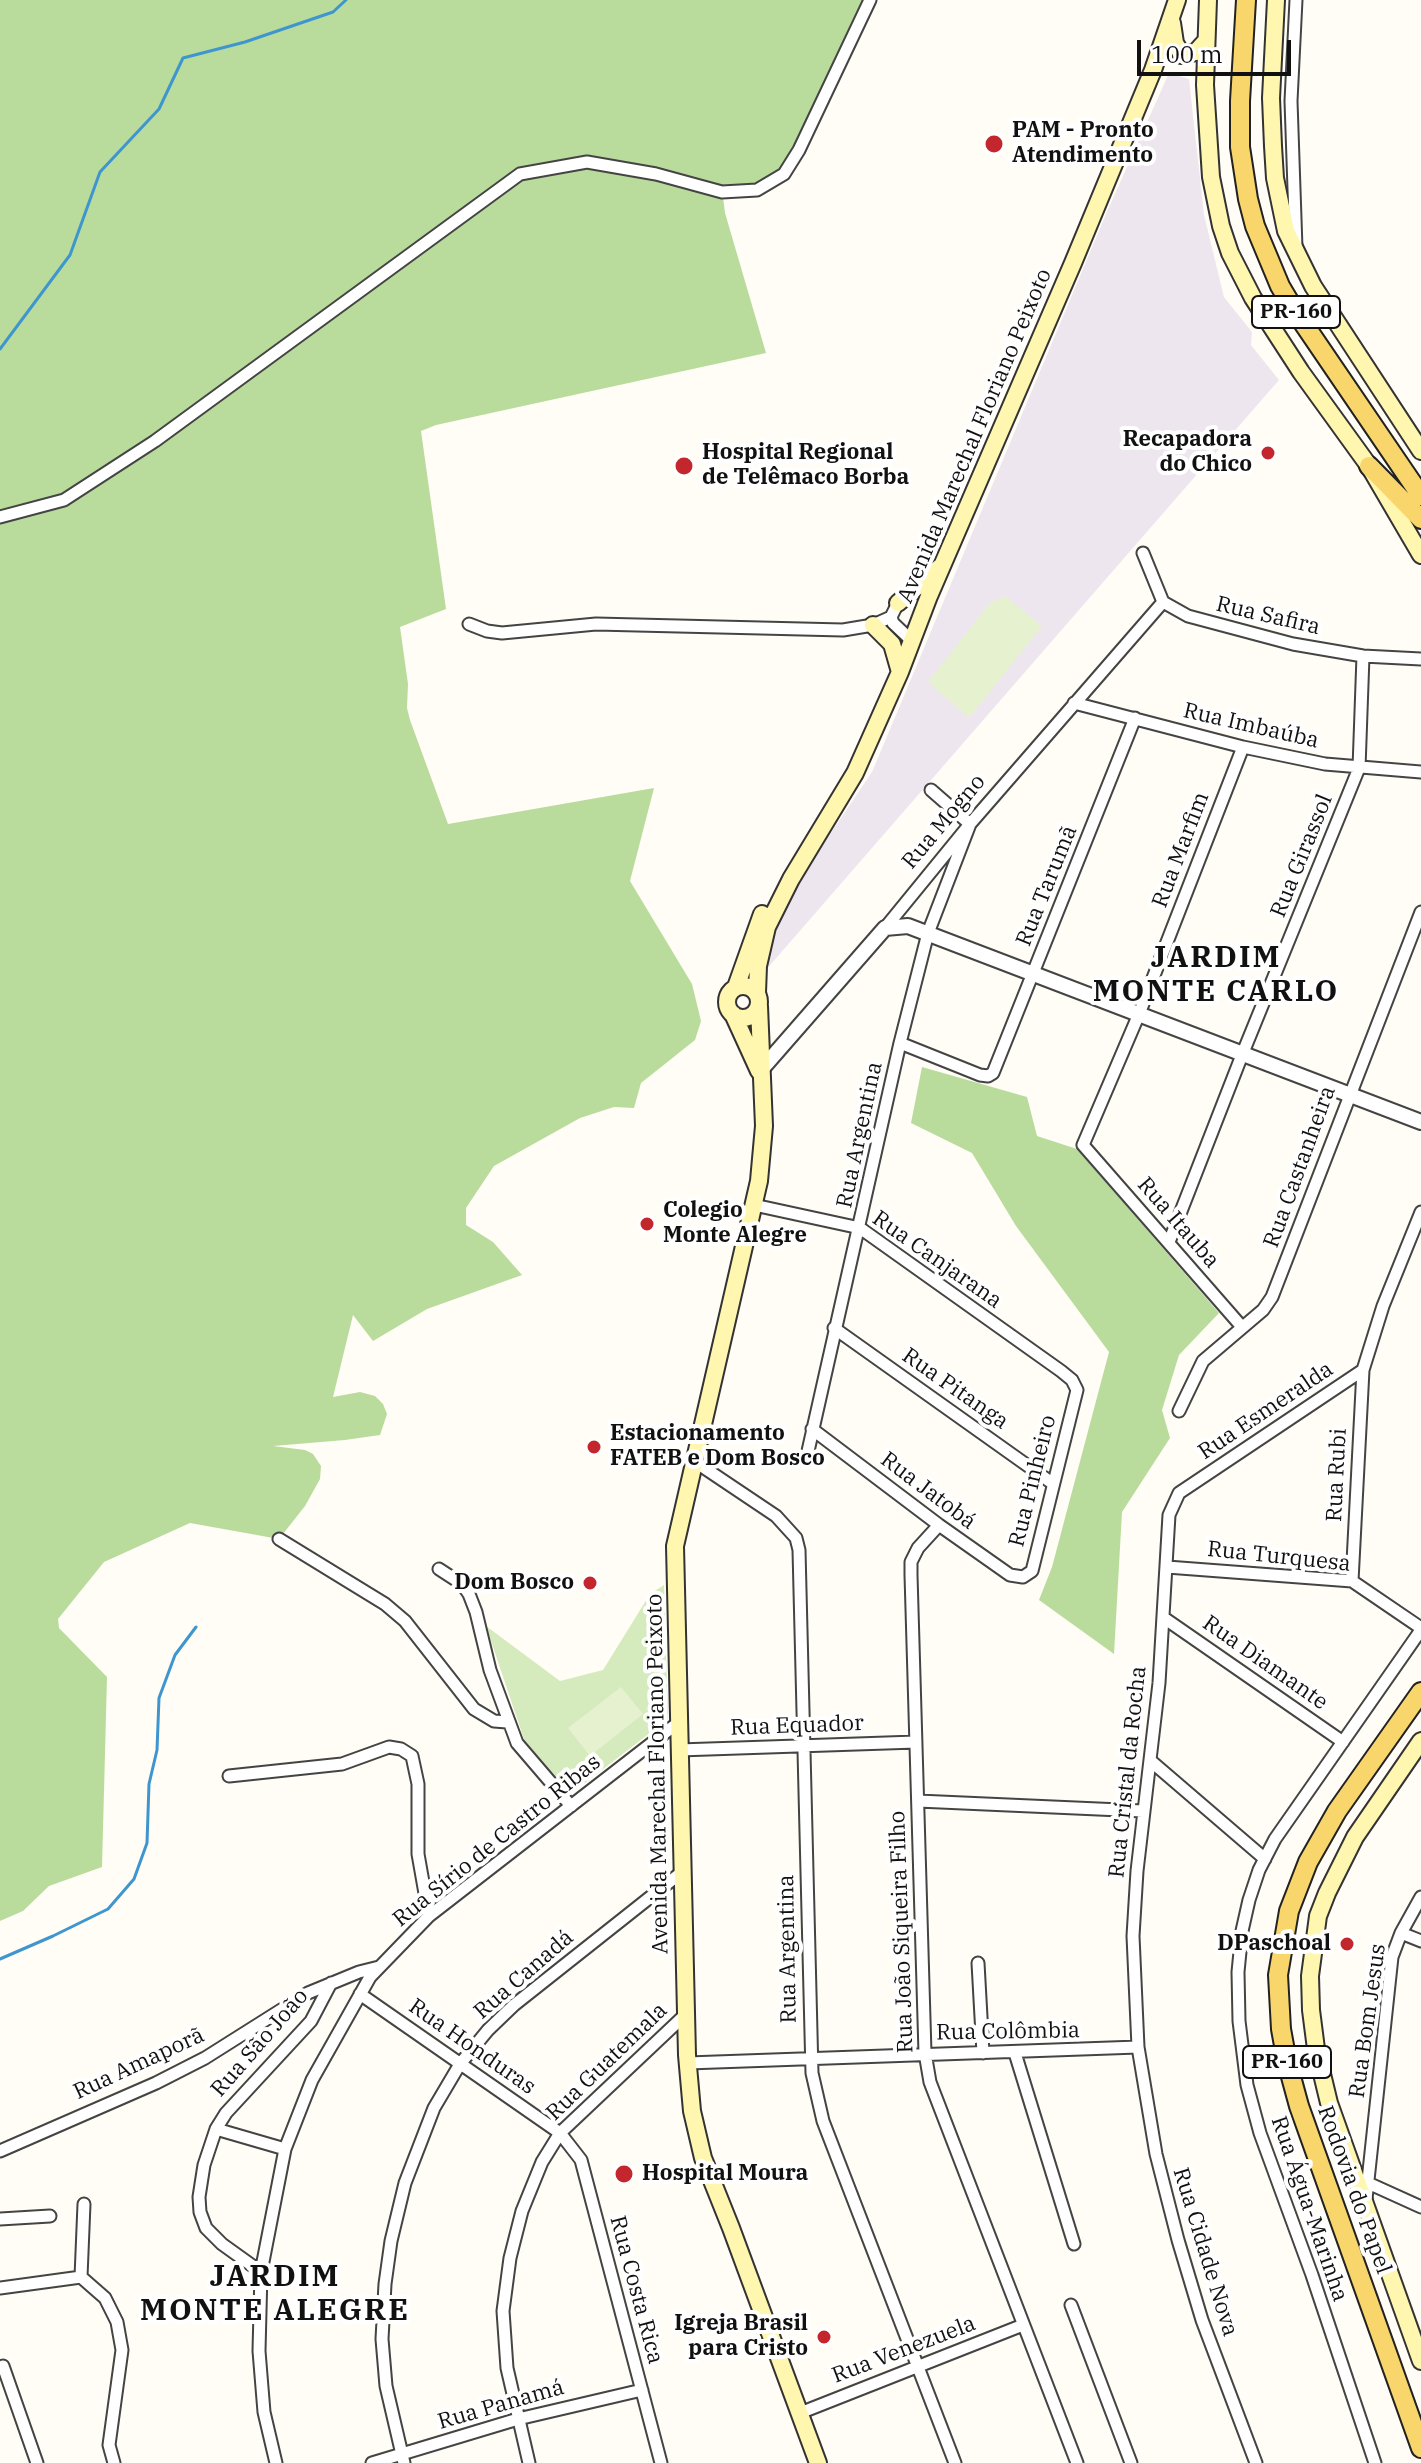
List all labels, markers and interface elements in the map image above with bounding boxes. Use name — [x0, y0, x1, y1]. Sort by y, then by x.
scale bar — [1141, 24, 1295, 74]
text: 100 m — [1151, 38, 1223, 70]
place label: PAM - Pronto Atendimento — [1012, 118, 1154, 170]
marker: PAM - Pronto Atendimento — [983, 133, 1005, 155]
street label: Avenida Marechal Floriano Peixoto — [892, 265, 1058, 607]
road number: PR-160 — [1252, 296, 1340, 328]
place label: Recapadora do Chico — [1123, 427, 1252, 478]
place label: Hospital Regional de Telêmaco Borba — [702, 440, 909, 492]
marker: Recapadora do Chico — [1259, 444, 1277, 462]
marker: Hospital Regional de Telêmaco Borba — [673, 455, 695, 477]
street label: Rua Safira — [1213, 591, 1323, 641]
street label: Rua Imbaúba — [1181, 698, 1321, 754]
street label: Rua Mogno — [897, 769, 991, 875]
street label: Rua Marfim — [1147, 789, 1215, 911]
street label: Rua Girassol — [1265, 791, 1339, 921]
street label: Rua Tarumã — [1011, 822, 1083, 950]
district label: JARDIM MONTE CARLO — [1093, 940, 1339, 1010]
street label: Rua Argentina — [832, 1060, 888, 1210]
street label: Rua Castanheira — [1259, 1083, 1341, 1251]
street label: Rua Itauba — [1131, 1172, 1225, 1274]
place label: Colegio Monte Alegre — [663, 1198, 807, 1250]
street label: Rua Canjarana — [867, 1206, 1007, 1314]
marker: Colegio Monte Alegre — [638, 1215, 656, 1233]
street label: Rua Pitanga — [897, 1343, 1013, 1435]
street label: Rua Esmeralda — [1194, 1356, 1338, 1466]
street label: Rua Pinheiro — [1004, 1412, 1062, 1550]
place label: Estacionamento FATEB e Dom Bosco — [610, 1421, 825, 1472]
street label: Rua Rubi — [1321, 1427, 1353, 1523]
marker: Estacionamento FATEB e Dom Bosco — [585, 1438, 603, 1456]
street label: Rua Jatobá — [875, 1447, 981, 1535]
street label: Rua Turquesa — [1206, 1536, 1352, 1578]
place label: Dom Bosco — [454, 1570, 574, 1596]
marker: Dom Bosco — [581, 1574, 599, 1592]
street label: Avenida Marechal Floriano Peixoto — [642, 1594, 674, 1954]
street label: Rua Diamante — [1197, 1610, 1333, 1716]
street label: Rua Cristal da Rocha — [1104, 1665, 1152, 1879]
street label: Rua Equador — [730, 1710, 864, 1742]
street label: Rua Sírio de Castro Ribas — [388, 1749, 606, 1933]
street label: Rua João Siqueira Filho — [885, 1810, 919, 2054]
street label: Rua Argentina — [774, 1874, 802, 2024]
street label: Rua Canadá — [469, 1925, 579, 2025]
place label: DPaschoal — [1217, 1931, 1331, 1957]
marker: DPaschoal — [1338, 1935, 1356, 1953]
street label: Rua Bom Jesus — [1344, 1942, 1392, 2100]
street label: Rua São João — [206, 1983, 314, 2103]
street label: Rua Honduras — [404, 1994, 540, 2100]
street label: Rua Guatemala — [541, 1998, 673, 2126]
street label: Rua Colômbia — [936, 2018, 1080, 2046]
street label: Rua Amaporã — [69, 2022, 209, 2106]
road number: PR-160 — [1243, 2046, 1331, 2078]
street label: Rodovia do Papel — [1311, 2102, 1397, 2278]
street label: Rua Água-Marinha — [1265, 2113, 1353, 2305]
place label: Hospital Moura — [642, 2161, 808, 2187]
marker: Hospital Moura — [613, 2163, 635, 2185]
street label: Rua Cidade Nova — [1167, 2164, 1243, 2340]
street label: Rua Costa Rica — [604, 2213, 668, 2367]
district label: JARDIM MONTE ALEGRE — [140, 2259, 410, 2330]
place label: Igreja Brasil para Cristo — [674, 2311, 808, 2362]
street label: Rua Venezuela — [829, 2311, 979, 2389]
marker: Igreja Brasil para Cristo — [815, 2328, 833, 2346]
street label: Rua Panamá — [435, 2374, 567, 2436]

